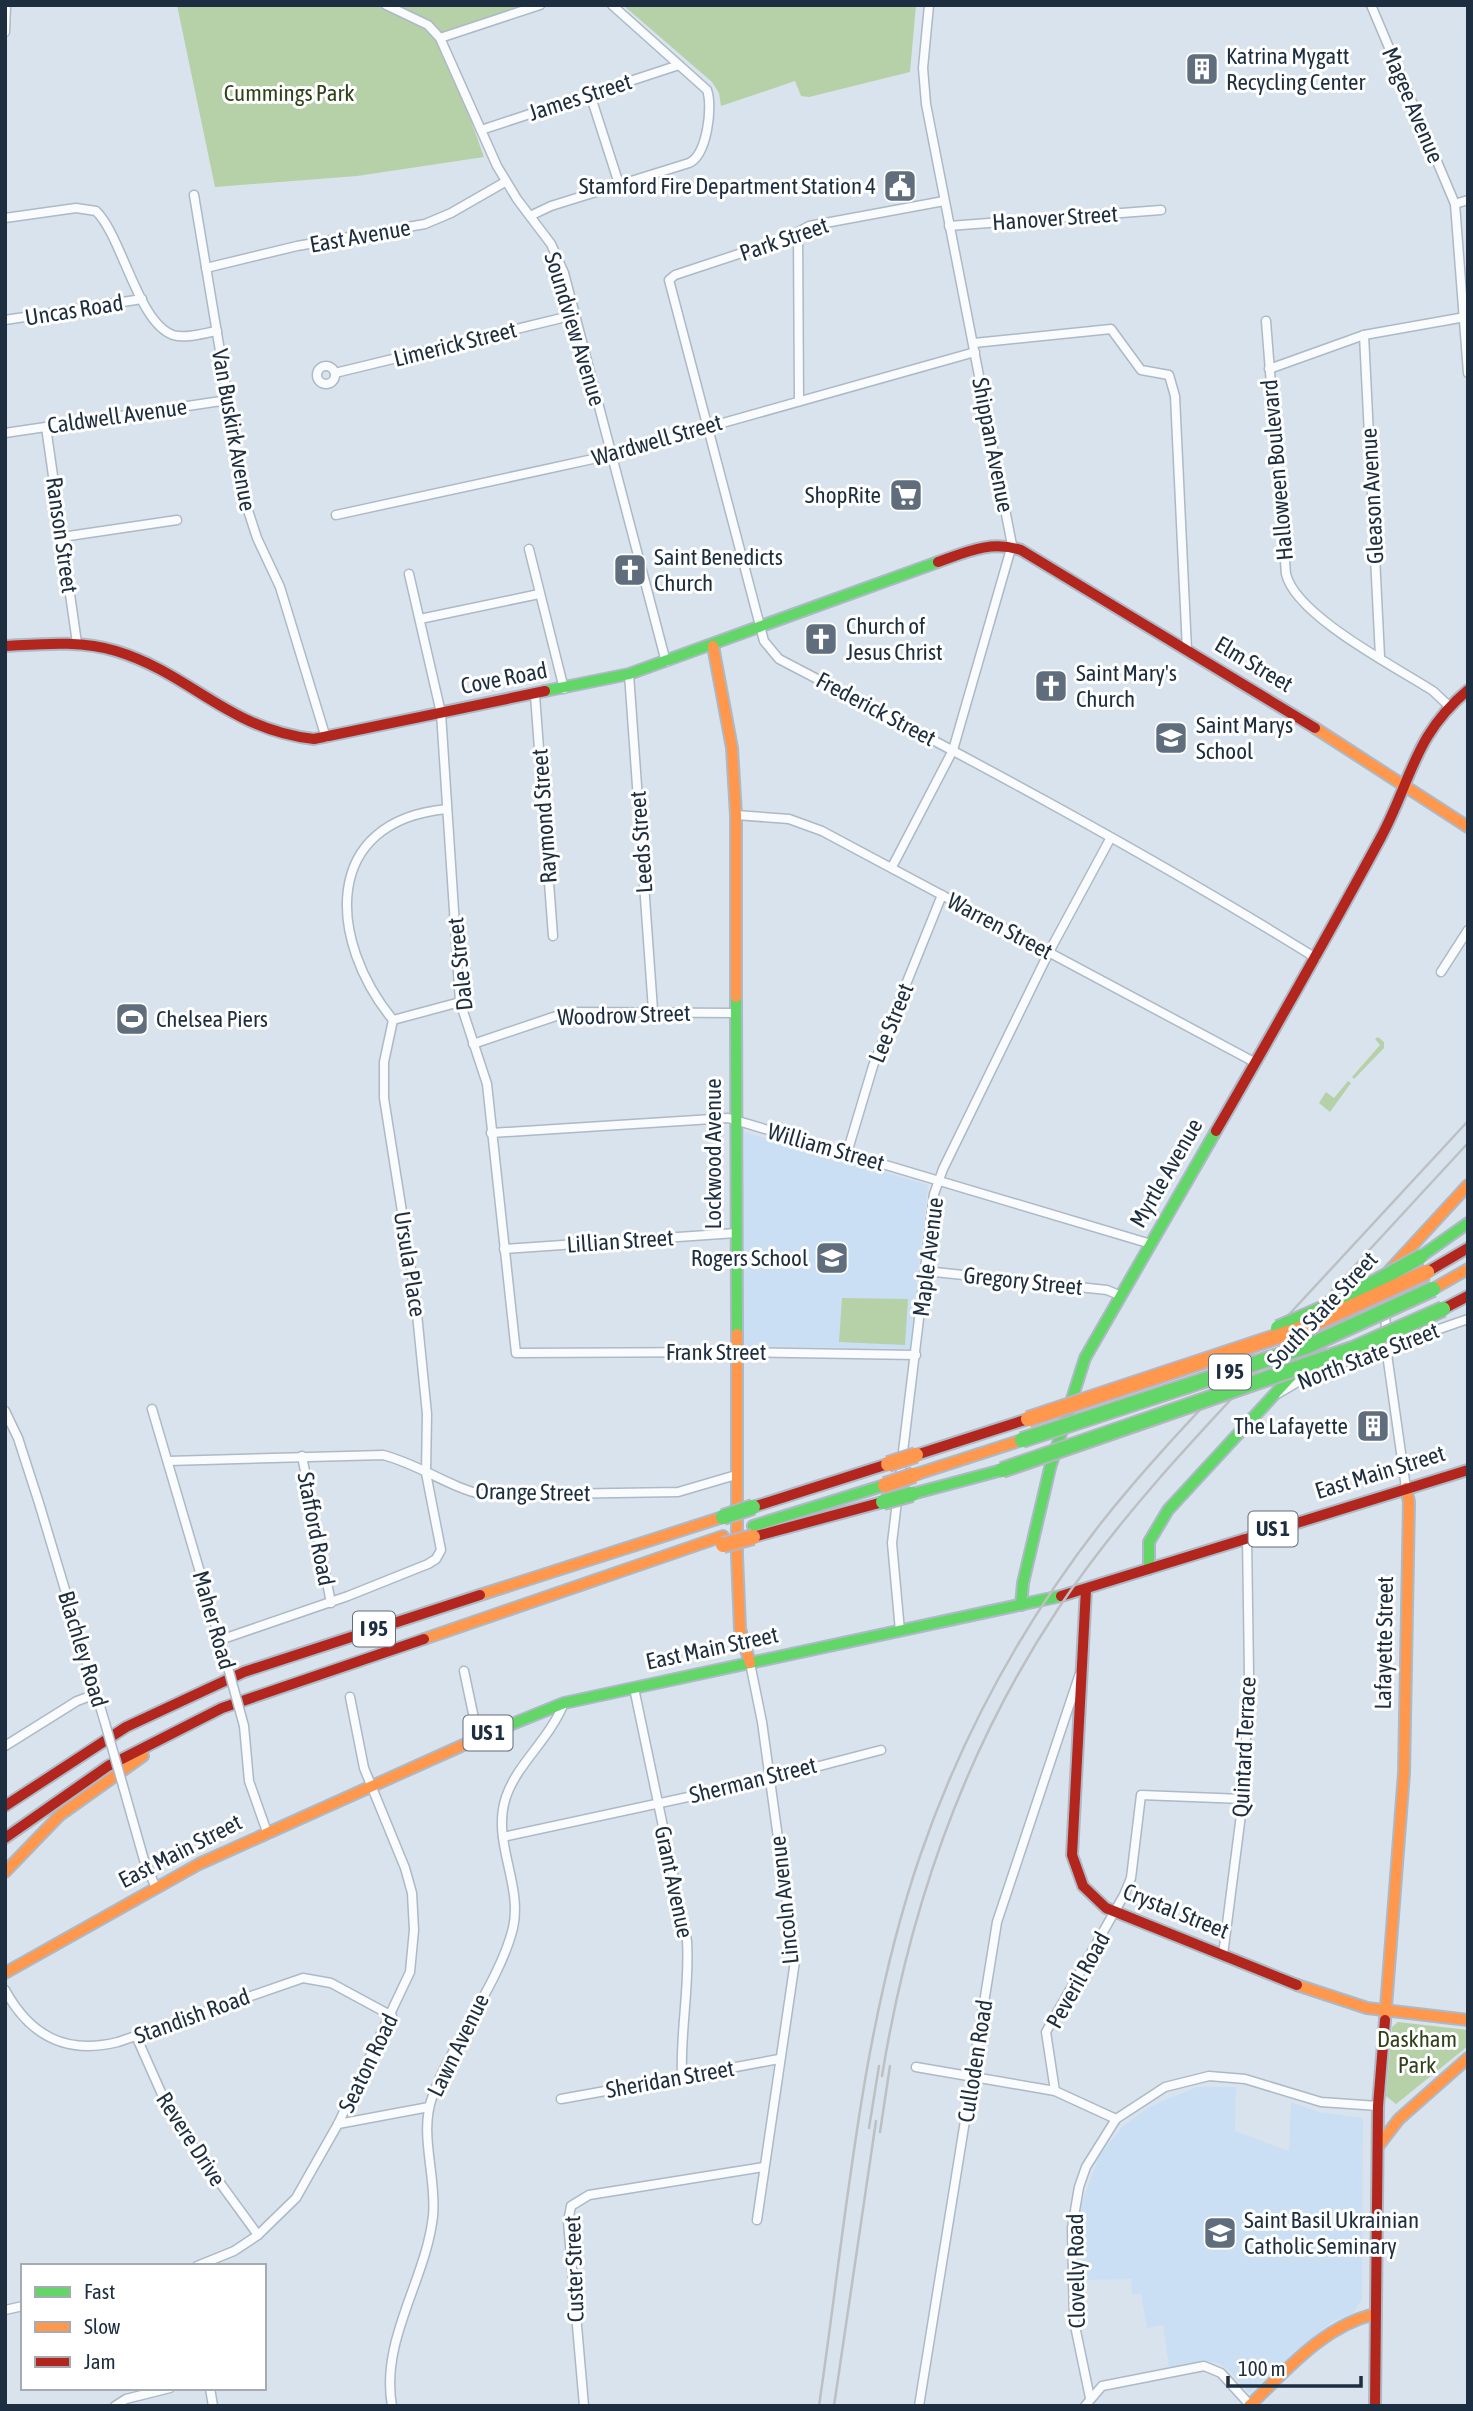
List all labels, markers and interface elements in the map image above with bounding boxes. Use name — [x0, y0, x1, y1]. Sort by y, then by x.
place label: Katrina Mygatt Recycling Center — [1226, 43, 1366, 95]
street label: Magee Avenue — [1377, 43, 1449, 167]
building icon: Katrina Mygatt Recycling Center — [1183, 50, 1221, 88]
street label: James Street — [525, 68, 635, 126]
park label: Cummings Park — [224, 80, 354, 106]
public building icon: Stamford Fire Department Station 4 — [881, 167, 919, 205]
place label: Stamford Fire Department Station 4 — [579, 173, 876, 199]
street label: Hanover Street — [991, 201, 1119, 235]
street label: Park Street — [736, 212, 832, 266]
street label: East Avenue — [307, 214, 413, 258]
street label: Soundview Avenue — [539, 249, 611, 409]
street label: Uncas Road — [23, 289, 125, 331]
street label: Limerick Street — [391, 316, 519, 372]
street label: Van Buskirk Avenue — [207, 347, 261, 513]
street label: Shippan Avenue — [967, 375, 1019, 515]
street label: Halloween Boulevard — [1256, 378, 1298, 562]
street label: Caldwell Avenue — [45, 393, 189, 439]
street label: Wardwell Street — [589, 409, 725, 471]
street label: Gleason Avenue — [1355, 427, 1389, 565]
street label: Ranson Street — [41, 475, 83, 595]
supermarket icon: ShopRite — [887, 476, 925, 514]
place label: ShopRite — [805, 482, 881, 508]
place label: Saint Benedicts Church — [654, 544, 783, 596]
church icon: Saint Benedicts Church — [611, 551, 649, 589]
place label: Church of Jesus Christ — [846, 613, 943, 665]
church icon: Church of Jesus Christ — [802, 620, 840, 658]
street label: Elm Street — [1210, 631, 1298, 697]
street label: Cove Road — [458, 657, 550, 699]
place label: Saint Mary's Church — [1076, 660, 1177, 712]
street label: Frederick Street — [812, 667, 940, 751]
church icon: Saint Mary's Church — [1032, 667, 1070, 705]
place label: Saint Marys School — [1196, 712, 1293, 764]
school or university icon: Saint Marys School — [1152, 719, 1190, 757]
street label: Raymond Street — [526, 748, 562, 884]
street label: Leeds Street — [624, 790, 658, 894]
street label: Warren Street — [943, 887, 1057, 965]
street label: Dale Street — [442, 916, 478, 1012]
street label: Lee Street — [863, 980, 919, 1066]
sports icon: Chelsea Piers — [113, 1000, 151, 1038]
street label: Woodrow Street — [557, 1000, 691, 1030]
place label: Chelsea Piers — [156, 1006, 268, 1032]
street label: Lockwood Avenue — [700, 1078, 726, 1230]
street label: Myrtle Avenue — [1124, 1114, 1208, 1232]
street label: William Street — [765, 1118, 887, 1176]
street label: Maple Avenue — [908, 1196, 948, 1318]
street label: Ursula Place — [389, 1209, 431, 1319]
street label: Lillian Street — [566, 1224, 674, 1258]
school or university icon: Rogers School — [813, 1239, 851, 1277]
place label: Rogers School — [691, 1245, 808, 1271]
street label: South State Street — [1261, 1246, 1383, 1374]
street label: Gregory Street — [962, 1262, 1084, 1300]
street label: North State Street — [1294, 1317, 1442, 1395]
street label: Frank Street — [666, 1339, 766, 1365]
road number: I 95 — [1209, 1354, 1251, 1390]
building icon: The Lafayette — [1354, 1407, 1392, 1445]
place label: The Lafayette — [1234, 1413, 1348, 1439]
street label: East Main Street — [1312, 1440, 1448, 1504]
street label: Stafford Road — [292, 1470, 340, 1588]
street label: Orange Street — [475, 1478, 591, 1506]
road number: US 1 — [1248, 1512, 1298, 1546]
street label: Maher Road — [188, 1568, 240, 1672]
street label: Lafayette Street — [1370, 1576, 1398, 1710]
street label: Blachley Road — [53, 1588, 113, 1710]
road number: I 95 — [353, 1612, 395, 1646]
street label: East Main Street — [643, 1621, 781, 1675]
street label: Quintard Terrace — [1227, 1676, 1261, 1818]
road number: US 1 — [463, 1716, 512, 1750]
street label: Sherman Street — [687, 1752, 819, 1808]
street label: East Main Street — [114, 1809, 246, 1893]
street label: Grant Avenue — [649, 1824, 699, 1940]
street label: Lincoln Avenue — [764, 1835, 804, 1965]
street label: Crystal Street — [1119, 1878, 1233, 1944]
street label: Peveril Road — [1041, 1927, 1115, 2033]
street label: Standish Road — [131, 1983, 253, 2049]
street label: Lawn Avenue — [422, 1989, 494, 2101]
street label: Culloden Road — [952, 1998, 998, 2124]
street label: Seaton Road — [333, 2010, 403, 2116]
park label: Daskham Park — [1377, 2026, 1457, 2078]
street label: Sheridan Street — [604, 2055, 736, 2103]
street label: Revere Drive — [151, 2087, 231, 2191]
place label: Saint Basil Ukrainian Catholic Seminary — [1244, 2207, 1419, 2259]
street label: Clovelly Road — [1062, 2213, 1090, 2329]
school or university icon: Saint Basil Ukrainian Catholic Seminary — [1201, 2214, 1239, 2252]
street label: Custer Street — [559, 2215, 589, 2323]
legend — [21, 2264, 266, 2390]
text: Fast — [84, 2279, 115, 2303]
text: Slow — [84, 2314, 121, 2338]
scale bar — [1228, 2344, 1361, 2388]
text: Jam — [84, 2349, 116, 2373]
text: 100 m — [1238, 2356, 1286, 2380]

